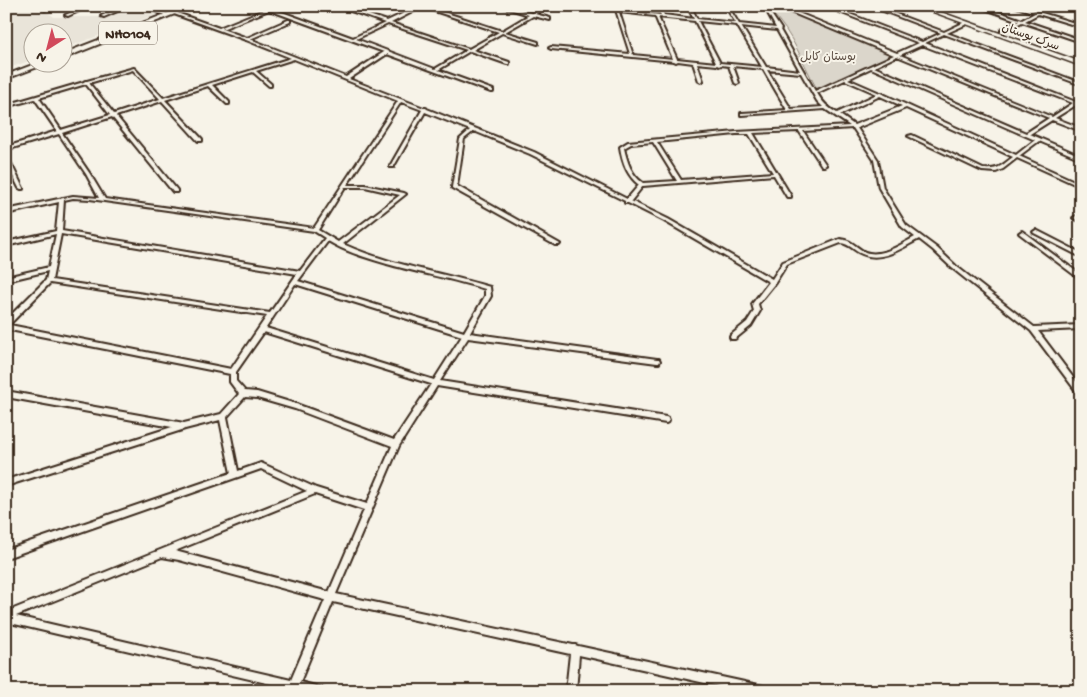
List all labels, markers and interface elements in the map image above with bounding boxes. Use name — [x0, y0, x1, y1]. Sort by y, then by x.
street label: سرک بوستان — [1000, 21, 1061, 55]
north arrow — [22, 22, 72, 72]
road number: NH0104 — [99, 22, 157, 44]
text: N — [33, 47, 51, 66]
park label: بوستان کابل — [800, 51, 856, 65]

